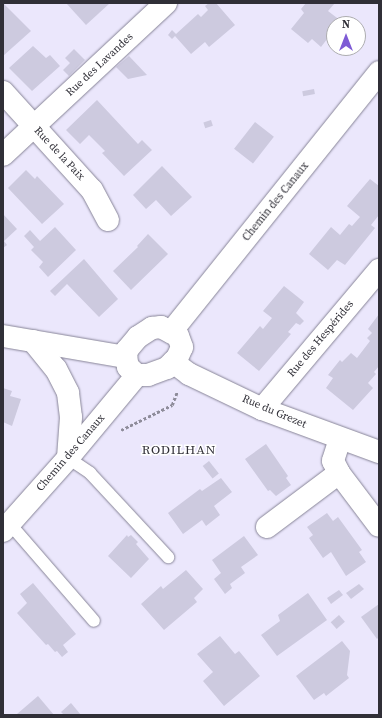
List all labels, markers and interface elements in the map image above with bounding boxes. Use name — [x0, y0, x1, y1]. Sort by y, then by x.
north arrow — [326, 16, 366, 56]
text: N — [342, 17, 350, 32]
street label: Rue des Lavandes — [64, 31, 136, 99]
street label: Rue de la Paix — [31, 124, 87, 184]
street label: Chemin des Canaux — [240, 160, 312, 244]
street label: Rue des Hespérides — [285, 298, 357, 380]
street label: Rue du Grezet — [240, 393, 308, 431]
street label: Chemin des Canaux — [34, 412, 108, 494]
district label: RODILHAN — [142, 442, 216, 458]

